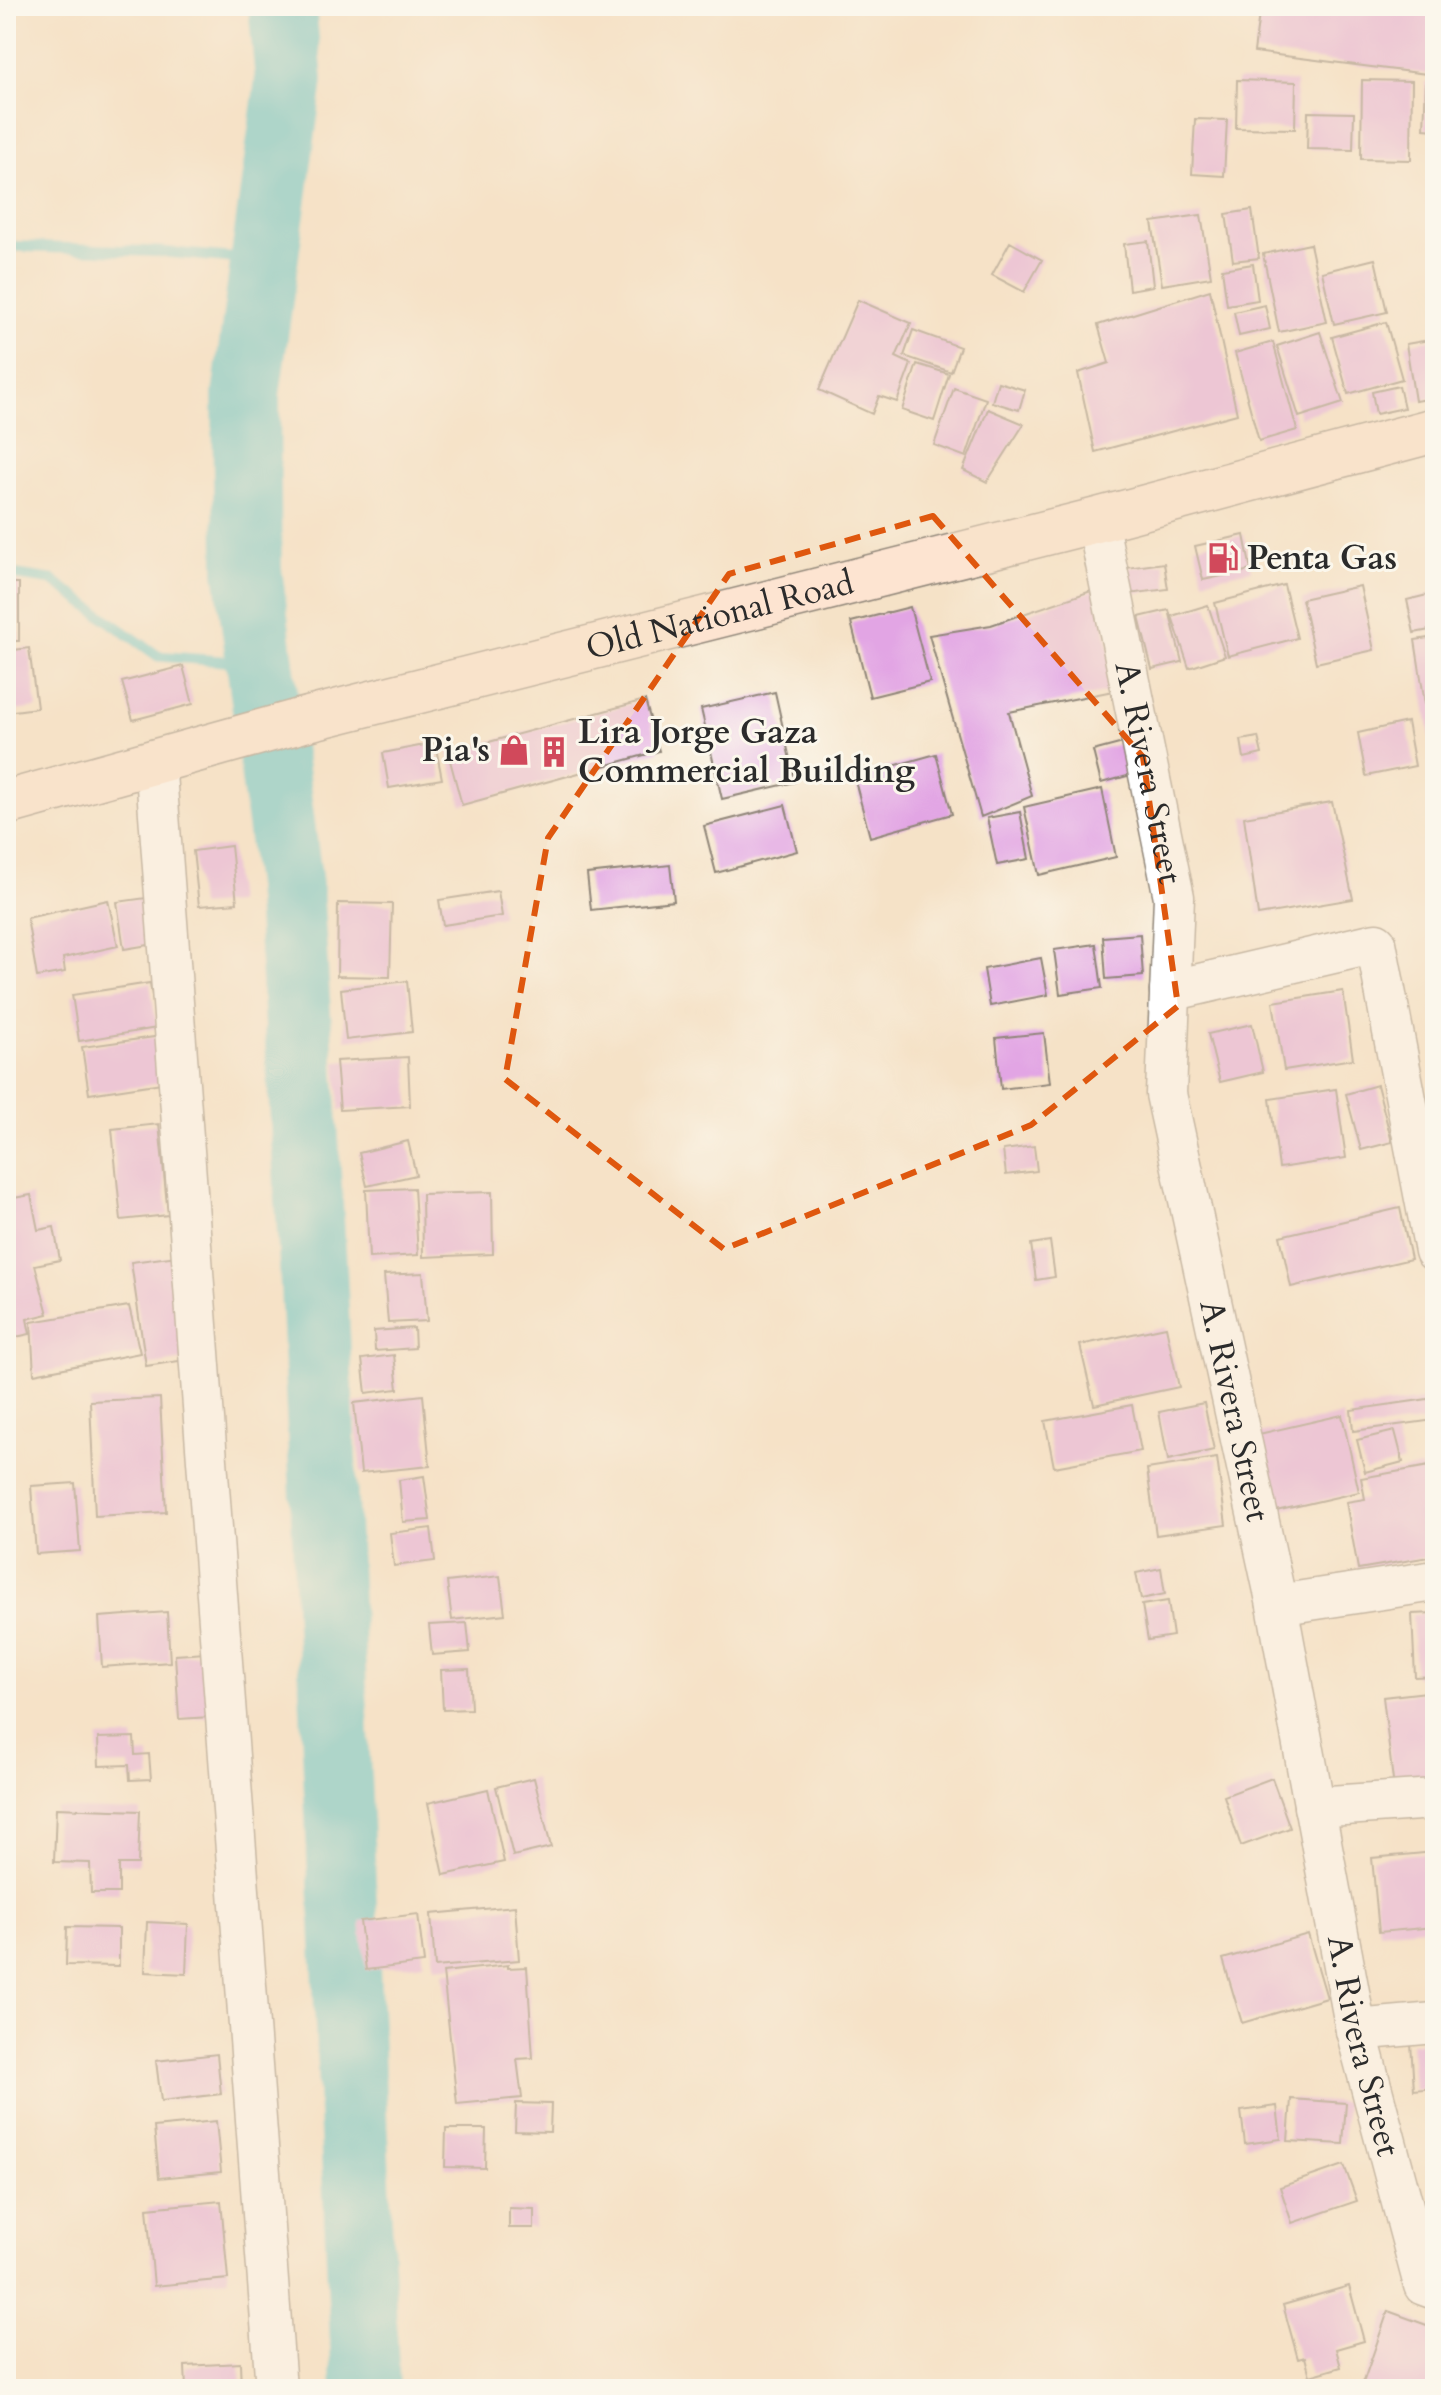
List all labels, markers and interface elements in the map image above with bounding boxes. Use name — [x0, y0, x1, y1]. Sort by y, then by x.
place label: Penta Gas — [1247, 535, 1397, 581]
fuel station icon: Penta Gas — [1206, 541, 1240, 575]
street label: Old National Road — [581, 559, 858, 671]
street label: A. Rivera Street — [1103, 658, 1194, 888]
place label: Lira Jorge Gaza Commercial Building — [578, 709, 916, 794]
place label: Pia's — [422, 727, 490, 773]
shop icon: Pia's — [497, 733, 531, 767]
building icon: Lira Jorge Gaza Commercial Building — [537, 735, 571, 769]
street label: A. Rivera Street — [1188, 1295, 1281, 1526]
street label: A. Rivera Street — [1316, 1931, 1412, 2162]

